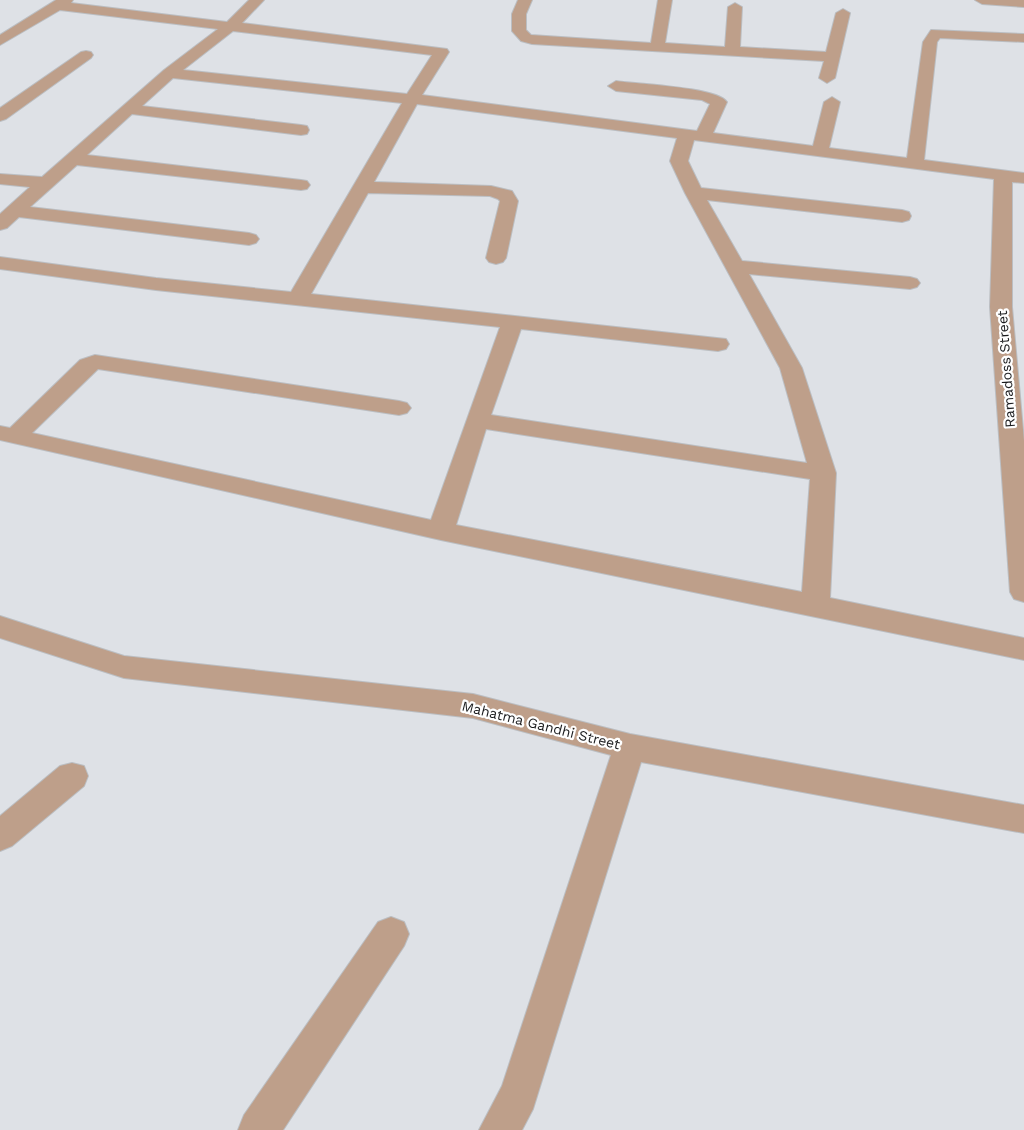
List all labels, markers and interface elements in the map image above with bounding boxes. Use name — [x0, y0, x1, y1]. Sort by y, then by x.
street label: Ramadoss Street — [994, 310, 1018, 428]
street label: Mahatma Gandhi Street — [460, 698, 622, 752]

